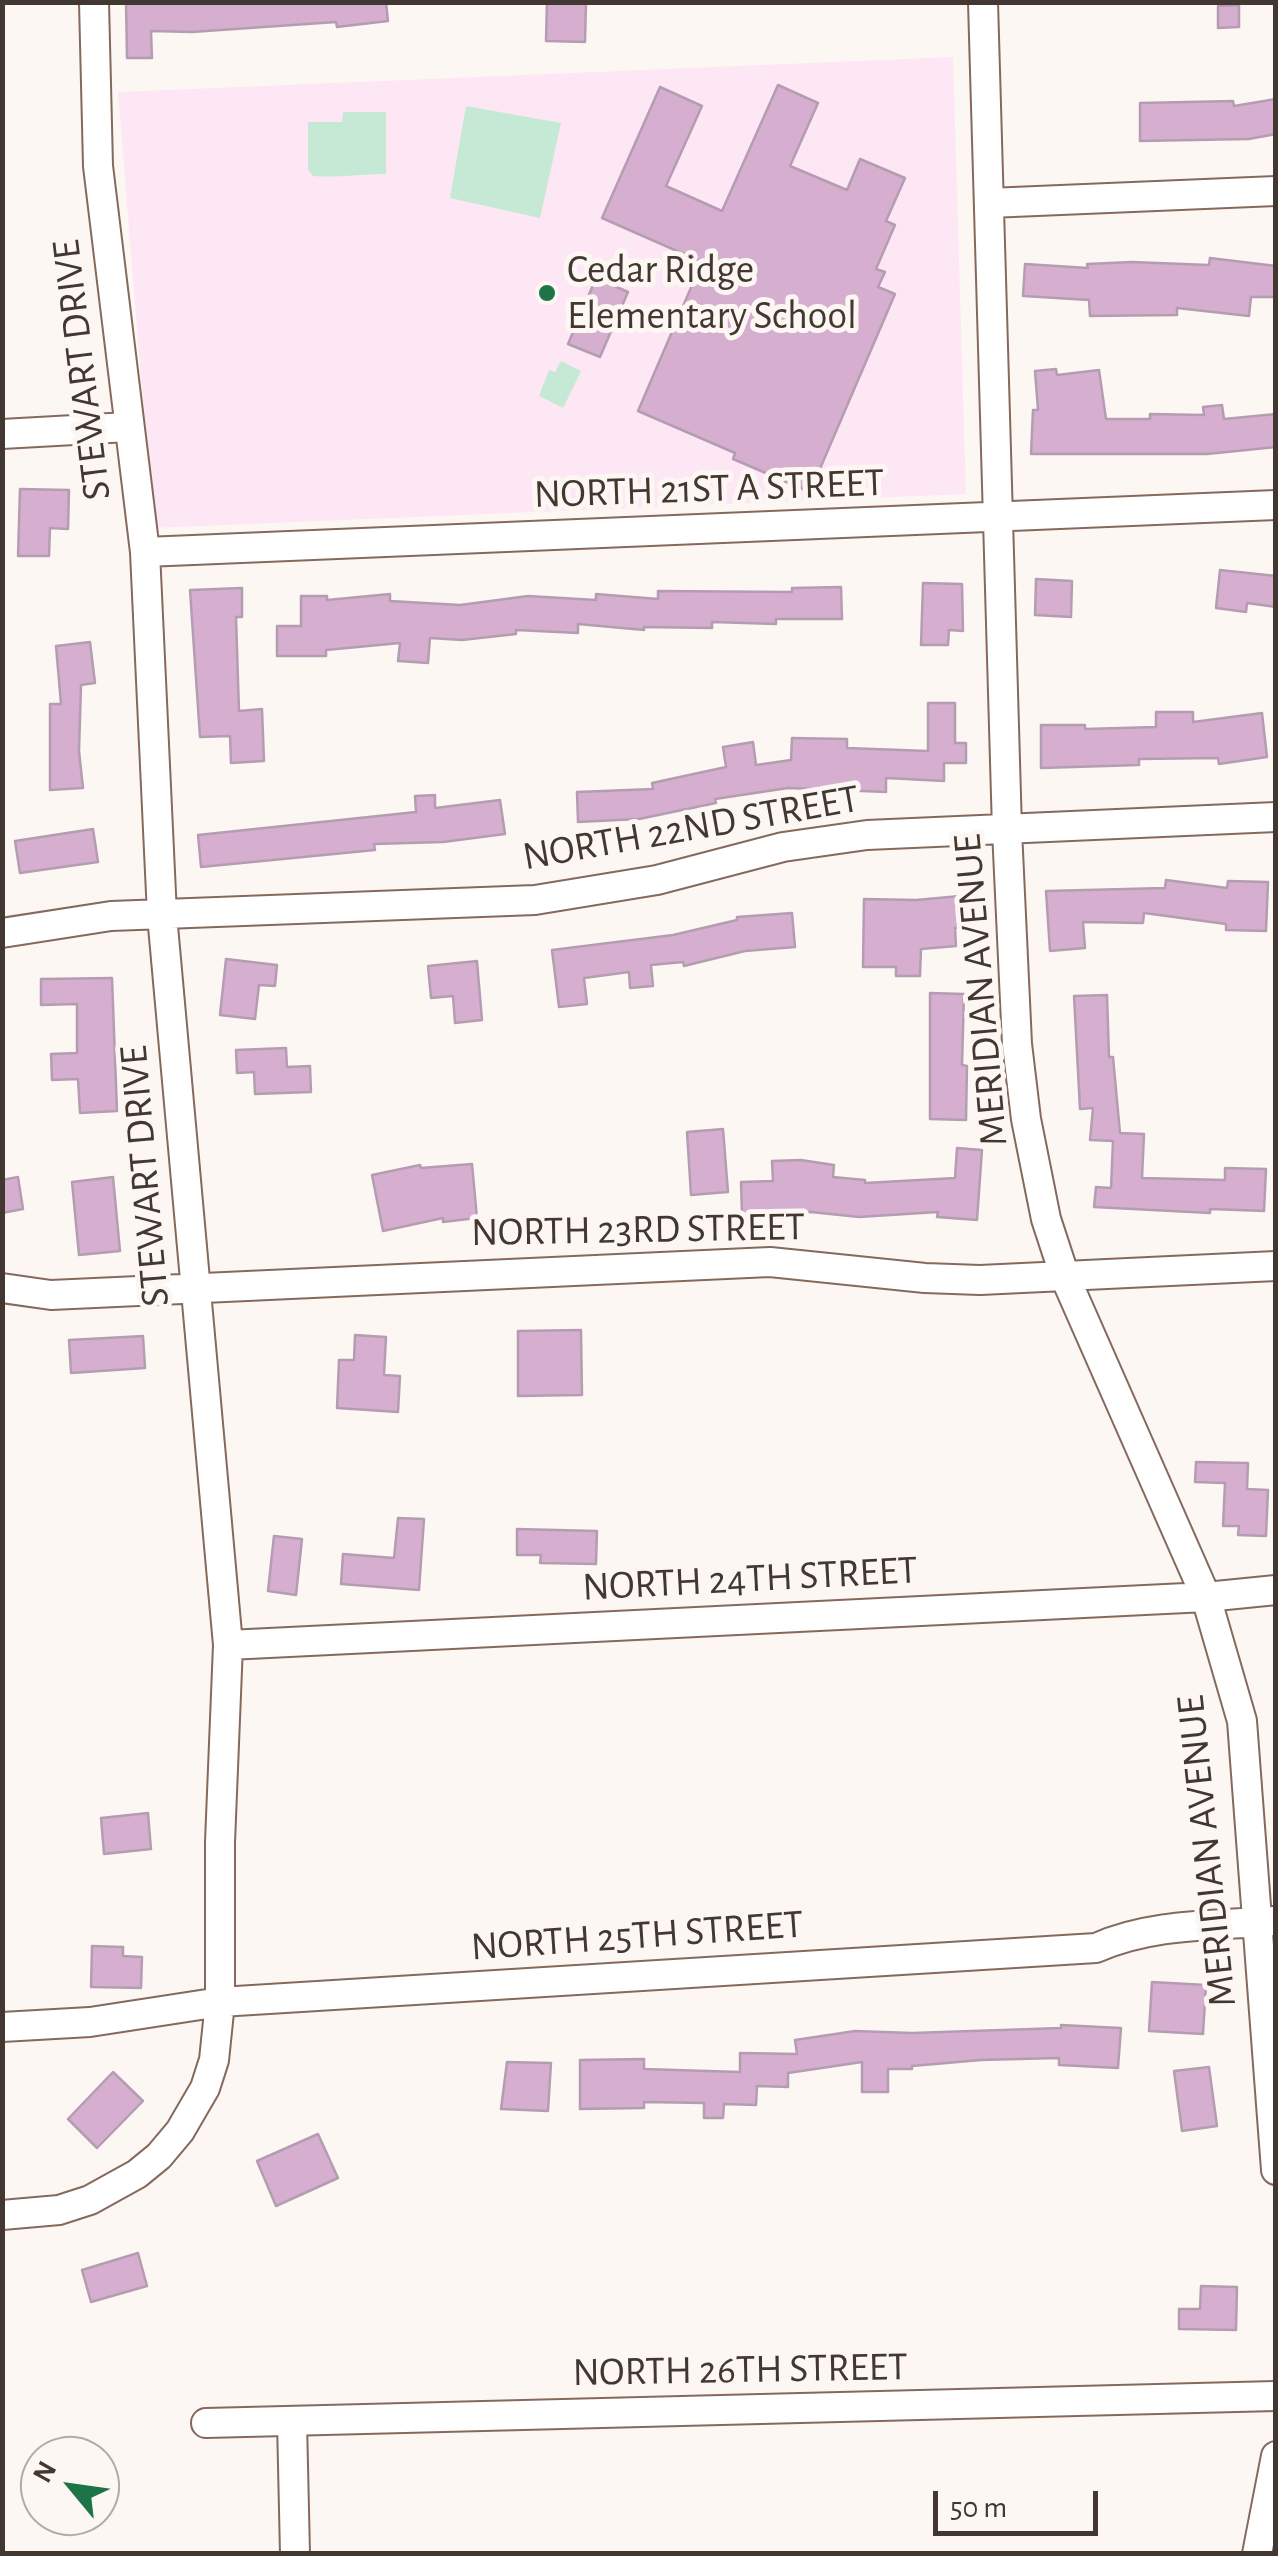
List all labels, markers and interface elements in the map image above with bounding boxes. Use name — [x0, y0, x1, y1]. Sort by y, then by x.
street label: STEWART DRIVE — [42, 237, 122, 503]
place label: Cedar Ridge Elementary School — [567, 246, 857, 340]
marker: Cedar Ridge Elementary School — [536, 282, 558, 304]
street label: NORTH 21ST A STREET — [533, 459, 885, 519]
street label: NORTH 22ND STREET — [519, 775, 863, 881]
street label: MERIDIAN AVENUE — [943, 832, 1019, 1148]
street label: STEWART DRIVE — [110, 1043, 180, 1309]
street label: NORTH 23RD STREET — [471, 1203, 805, 1257]
street label: NORTH 24TH STREET — [581, 1546, 919, 1612]
street label: MERIDIAN AVENUE — [1167, 1693, 1247, 2009]
street label: NORTH 25TH STREET — [469, 1900, 805, 1972]
street label: NORTH 26TH STREET — [572, 2343, 908, 2397]
north arrow — [20, 2436, 120, 2536]
text: N — [29, 2457, 62, 2488]
scale bar — [938, 2471, 1103, 2533]
text: 50 m — [950, 2493, 1007, 2523]

